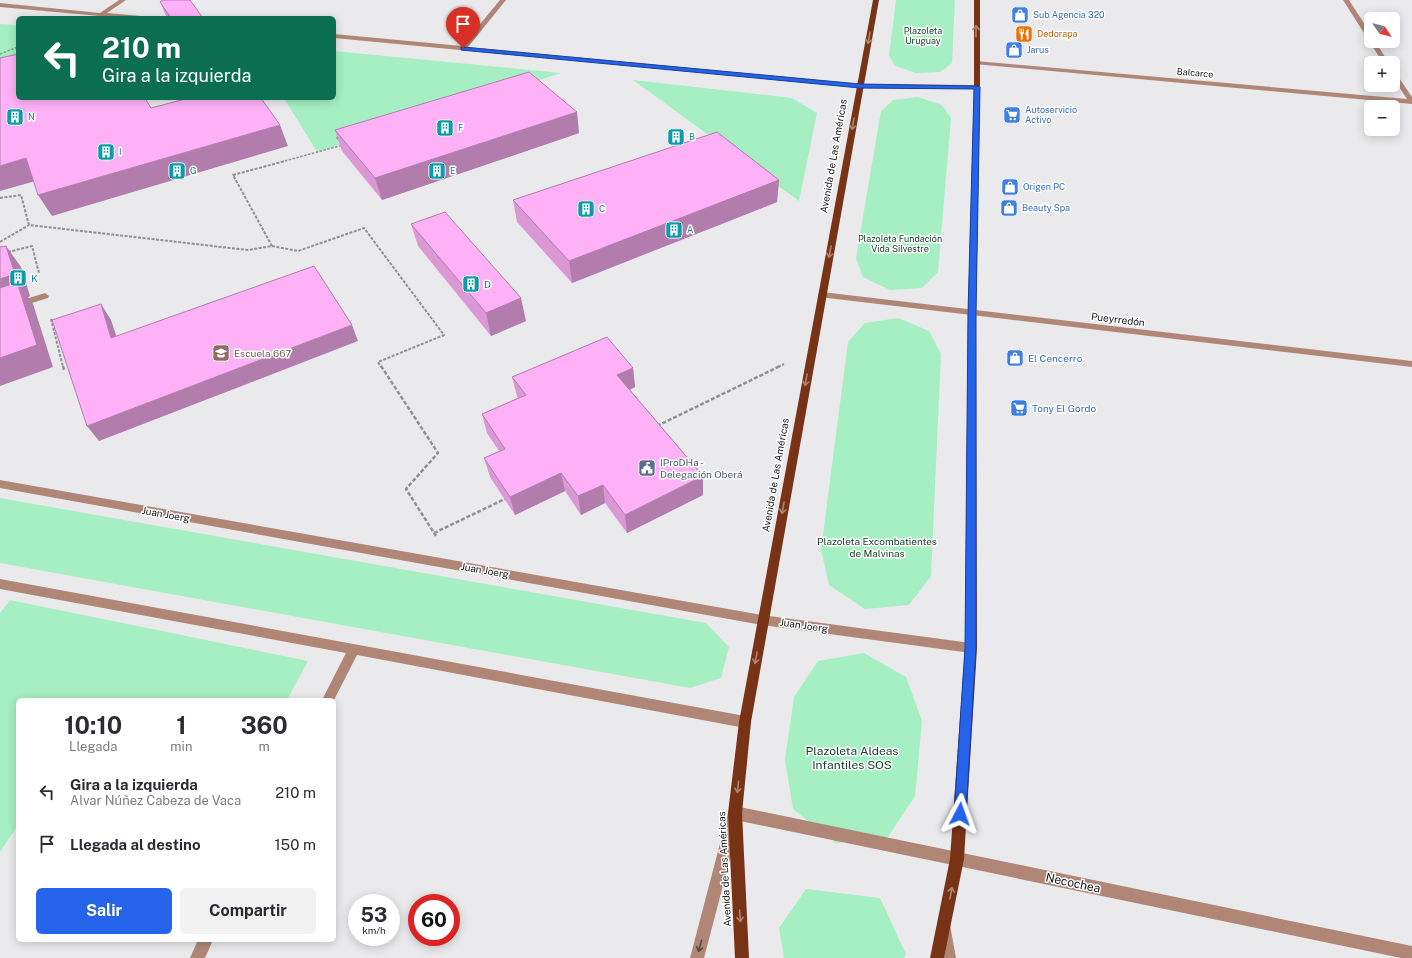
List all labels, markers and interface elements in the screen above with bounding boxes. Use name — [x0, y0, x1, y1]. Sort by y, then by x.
shop icon: Sub Agencia 320 — [1010, 5, 1030, 25]
pin — [446, 7.0, 480, 48]
place label: Sub Agencia 320 — [1033, 9, 1105, 20]
north arrow — [1364, 12, 1400, 48]
map controls — [1364, 12, 1400, 136]
icon: arrive — [452, 13, 474, 35]
restaurant icon: Dedorapa — [1014, 24, 1034, 44]
park label: Plazoleta Uruguay — [904, 25, 942, 46]
one-way arrow — [972, 25, 980, 38]
place label: Dedorapa — [1037, 28, 1077, 39]
text: 210 m — [102, 31, 181, 64]
one-way arrow — [865, 31, 873, 44]
icon: left — [36, 32, 88, 84]
shop icon: Jarus — [1004, 40, 1024, 60]
place label: Jarus — [1027, 44, 1049, 55]
button: + — [1364, 56, 1400, 92]
text: Gira a la izquierda — [102, 65, 251, 86]
street label: Balcarce — [1176, 65, 1214, 80]
street label: Avenida de Las Américas — [817, 98, 849, 214]
button: − — [1364, 100, 1400, 136]
place label: Autoservicio Activo — [1025, 104, 1077, 125]
supermarket icon: Autoservicio Activo — [1002, 105, 1022, 125]
building icon: N — [5, 107, 25, 127]
place label: N — [28, 111, 35, 122]
building icon: F — [435, 118, 455, 138]
one-way arrow — [849, 118, 857, 131]
place label: F — [458, 122, 463, 133]
building icon: B — [666, 127, 686, 147]
place label: B — [689, 131, 695, 142]
building icon: I — [96, 142, 116, 162]
place label: I — [119, 146, 122, 157]
building icon: G — [167, 161, 187, 181]
building icon: E — [427, 161, 447, 181]
place label: G — [190, 165, 197, 176]
place label: E — [450, 165, 456, 176]
shop icon: Origen PC — [1000, 177, 1020, 197]
place label: Origen PC — [1023, 181, 1065, 192]
shop icon: Beauty Spa — [999, 198, 1019, 218]
building icon: C — [576, 199, 596, 219]
place label: Beauty Spa — [1022, 202, 1070, 213]
place label: C — [599, 203, 605, 214]
building icon: A — [664, 220, 684, 240]
place label: A — [687, 224, 694, 235]
park label: Plazoleta Fundación Vida Silvestre — [858, 233, 942, 254]
one-way arrow — [825, 245, 833, 258]
building icon: K — [8, 268, 28, 288]
place label: K — [31, 272, 38, 284]
building icon: D — [461, 274, 481, 294]
place label: D — [484, 278, 491, 290]
street label: Pueyrredón — [1091, 310, 1146, 328]
school or university icon: Escuela 667 — [211, 343, 231, 363]
place label: Escuela 667 — [234, 347, 291, 359]
shop icon: El Cencerro — [1005, 348, 1025, 368]
place label: El Cencerro — [1028, 352, 1083, 364]
one-way arrow — [802, 373, 810, 386]
supermarket icon: Tony El Gordo — [1009, 398, 1029, 418]
place label: Tony El Gordo — [1032, 402, 1097, 414]
street label: Avenida de Las Américas — [759, 417, 791, 533]
place label: IProDHa - Delegación Oberá — [660, 456, 742, 480]
public building icon: IProDHa - Delegación Oberá — [637, 458, 657, 478]
one-way arrow — [779, 501, 787, 514]
street label: Juan Joerg — [141, 504, 191, 524]
park label: Plazoleta Excombatientes de Malvinas — [817, 535, 937, 559]
street label: Juan Joerg — [460, 560, 510, 580]
street label: Juan Joerg — [779, 616, 829, 634]
one-way arrow — [752, 651, 760, 664]
text: 10:10 — [64, 711, 122, 739]
text: 1 — [176, 711, 187, 739]
text: 360 — [241, 711, 288, 739]
text: Llegada — [69, 739, 117, 754]
text: min — [170, 739, 192, 754]
text: m — [259, 739, 270, 754]
park label: Plazoleta Aldeas Infantiles SOS — [806, 744, 898, 772]
text: Gira a la izquierda — [70, 776, 198, 793]
one-way arrow — [734, 780, 741, 793]
icon: left — [36, 781, 58, 803]
text: 210 m — [275, 784, 316, 801]
text: Alvar Núñez Cabeza de Vaca — [70, 793, 241, 808]
position arrow — [939, 793, 981, 835]
street label: Avenida de Las Américas — [715, 811, 733, 927]
icon: arrive — [36, 833, 58, 855]
text: Llegada al destino — [70, 836, 201, 853]
text: 150 m — [274, 836, 316, 853]
street label: Necochea — [1044, 870, 1102, 896]
one-way arrow — [947, 887, 955, 900]
button: Salir — [36, 888, 172, 934]
button: Compartir — [180, 888, 316, 934]
speed limit sign: 60 — [408, 894, 460, 946]
text: 53 — [361, 903, 387, 927]
one-way arrow — [737, 909, 744, 922]
text: km/h — [362, 924, 386, 936]
one-way arrow — [696, 939, 703, 952]

